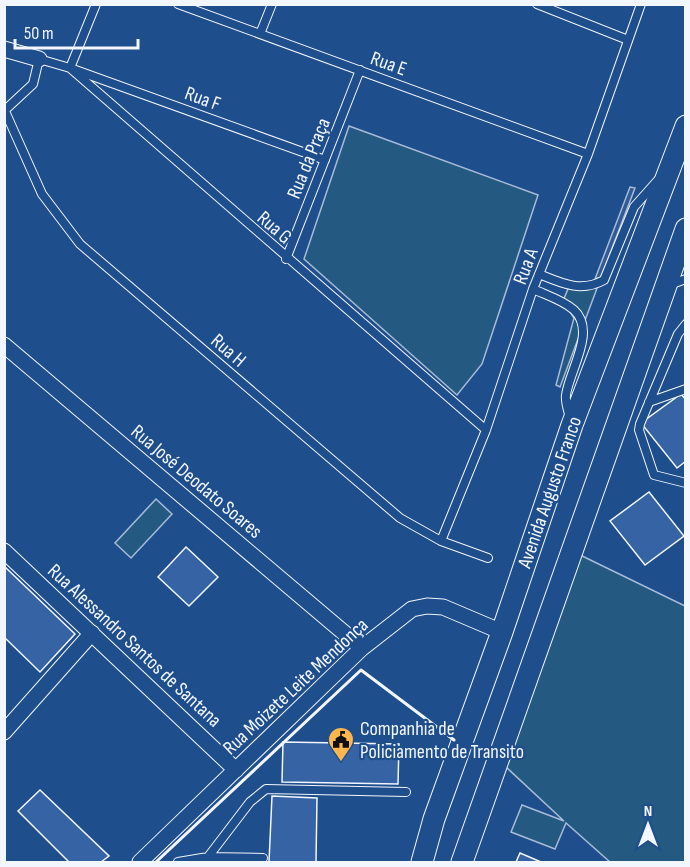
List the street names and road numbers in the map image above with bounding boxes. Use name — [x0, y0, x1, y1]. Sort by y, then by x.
street label: Rua E — [367, 46, 410, 81]
street label: Rua F — [181, 81, 224, 116]
street label: Rua da Praça — [282, 115, 336, 202]
street label: Rua G — [252, 206, 297, 249]
street label: Rua A — [508, 244, 544, 288]
street label: Rua H — [206, 329, 251, 372]
street label: Avenida Augusto Franco — [512, 413, 587, 572]
street label: Rua José Deodato Soares — [126, 420, 267, 544]
street label: Rua Alessandro Santos de Santana — [43, 559, 226, 732]
street label: Rua Moizete Leite Mendonça — [218, 613, 373, 760]

